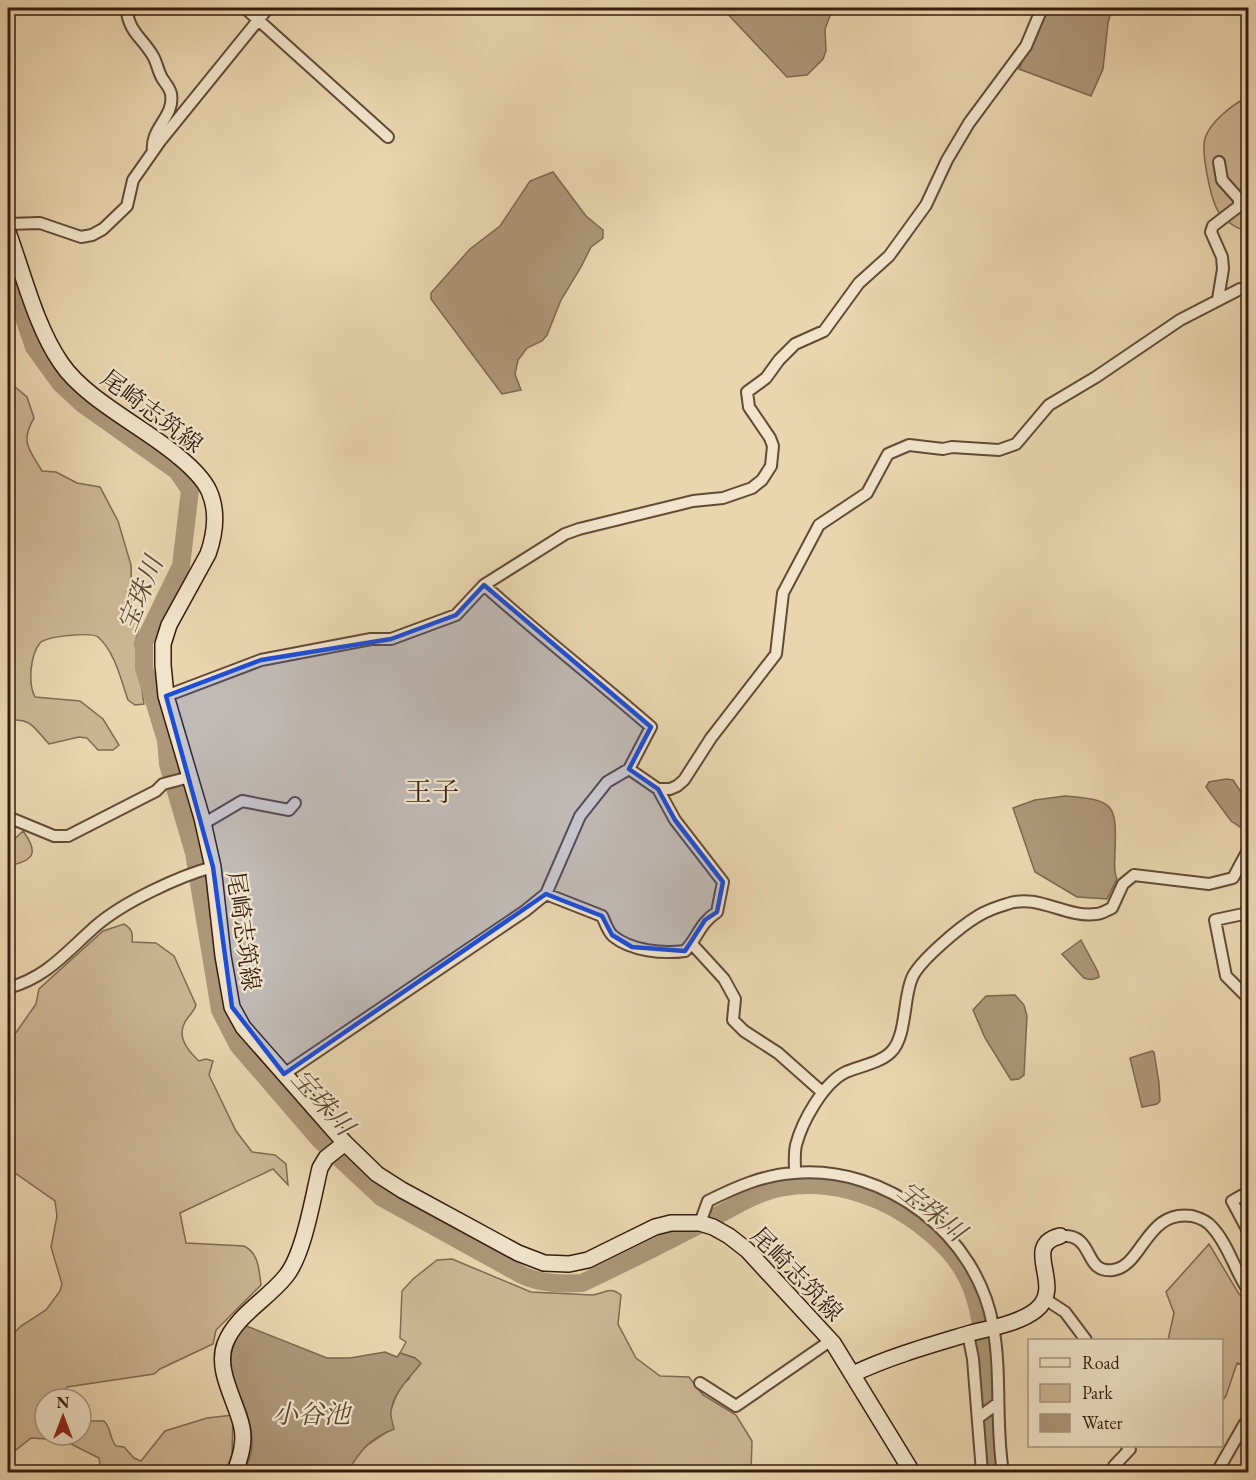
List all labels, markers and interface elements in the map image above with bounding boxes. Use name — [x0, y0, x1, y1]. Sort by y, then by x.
street label: 尾崎志筑線 — [95, 363, 209, 459]
water label: 宝珠川 — [110, 549, 171, 637]
district label: 王子 — [405, 774, 459, 809]
street label: 尾崎志筑線 — [220, 869, 268, 993]
water label: 宝珠川 — [284, 1062, 364, 1145]
water label: 宝珠川 — [891, 1173, 975, 1251]
street label: 尾崎志筑線 — [744, 1220, 850, 1328]
legend — [1028, 1339, 1223, 1447]
text: Road — [1082, 1351, 1121, 1374]
text: Park — [1082, 1381, 1113, 1404]
north arrow — [33, 1387, 93, 1447]
text: N — [57, 1392, 70, 1413]
water label: 小谷池 — [272, 1397, 353, 1431]
text: Water — [1082, 1411, 1123, 1434]

